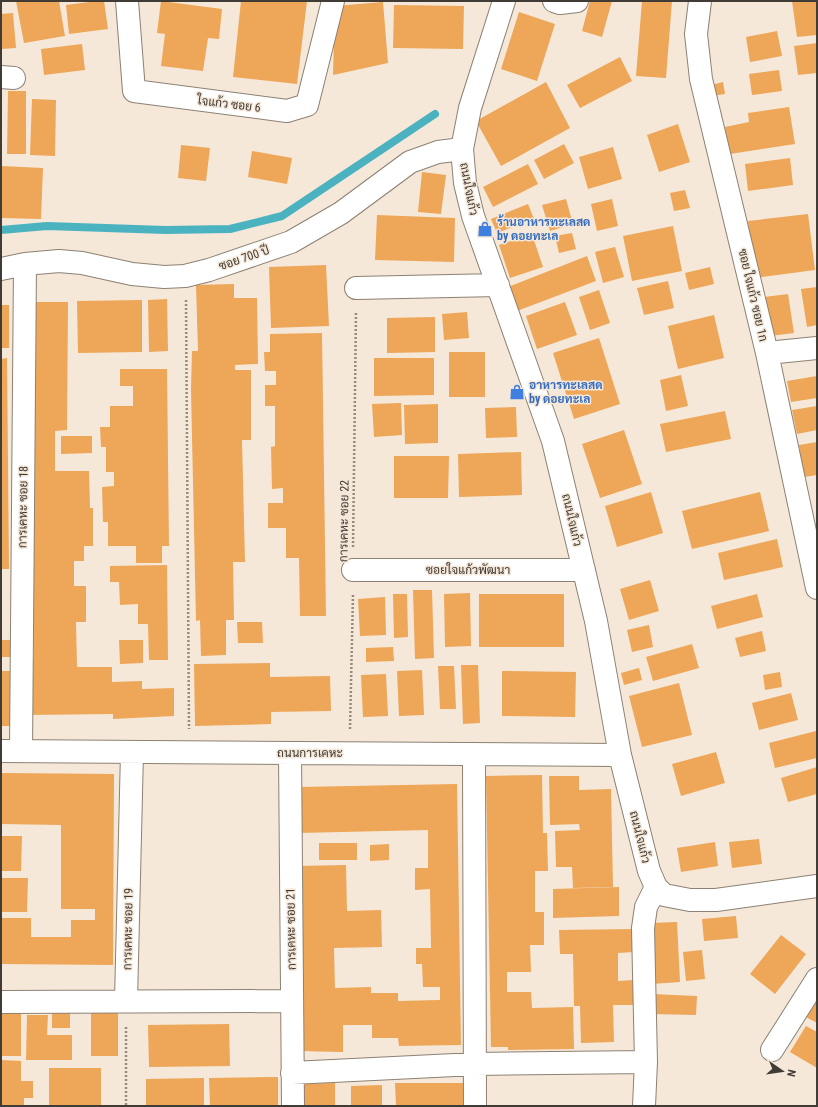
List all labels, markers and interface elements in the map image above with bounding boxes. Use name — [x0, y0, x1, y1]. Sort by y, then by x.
street label: ใจแก้ว ซอย 6 — [195, 92, 262, 115]
street label: ถนนใจแก้ว — [457, 161, 482, 217]
place label: ร้านอาหารทะเลสด by ดอยทะเล — [497, 214, 590, 243]
shop icon: ร้านอาหารทะเลสด by ดอยทะเล — [476, 220, 494, 238]
street label: ซอย 700 ปี — [217, 243, 271, 273]
street label: ซอย ใจแก้ว ซอย 1ก — [736, 247, 771, 343]
place label: อาหารทะเลสด by ดอยทะเล — [529, 378, 603, 406]
shop icon: อาหารทะเลสด by ดอยทะเล — [508, 383, 526, 401]
street label: การเคหะ ซอย 18 — [15, 466, 31, 548]
street label: การเคหะ ซอย 22 — [336, 480, 352, 562]
street label: ถนนใจแก้ว — [559, 492, 586, 548]
street label: ซอยใจแก้วพัฒนา — [426, 562, 510, 577]
street label: ถนนการเคหะ — [277, 746, 343, 760]
street label: ถนนใจแก้ว — [627, 809, 654, 865]
street label: การเคหะ ซอย 19 — [120, 888, 136, 970]
street label: การเคหะ ซอย 21 — [283, 888, 299, 970]
north arrow — [762, 1051, 802, 1091]
text: N — [784, 1068, 798, 1078]

